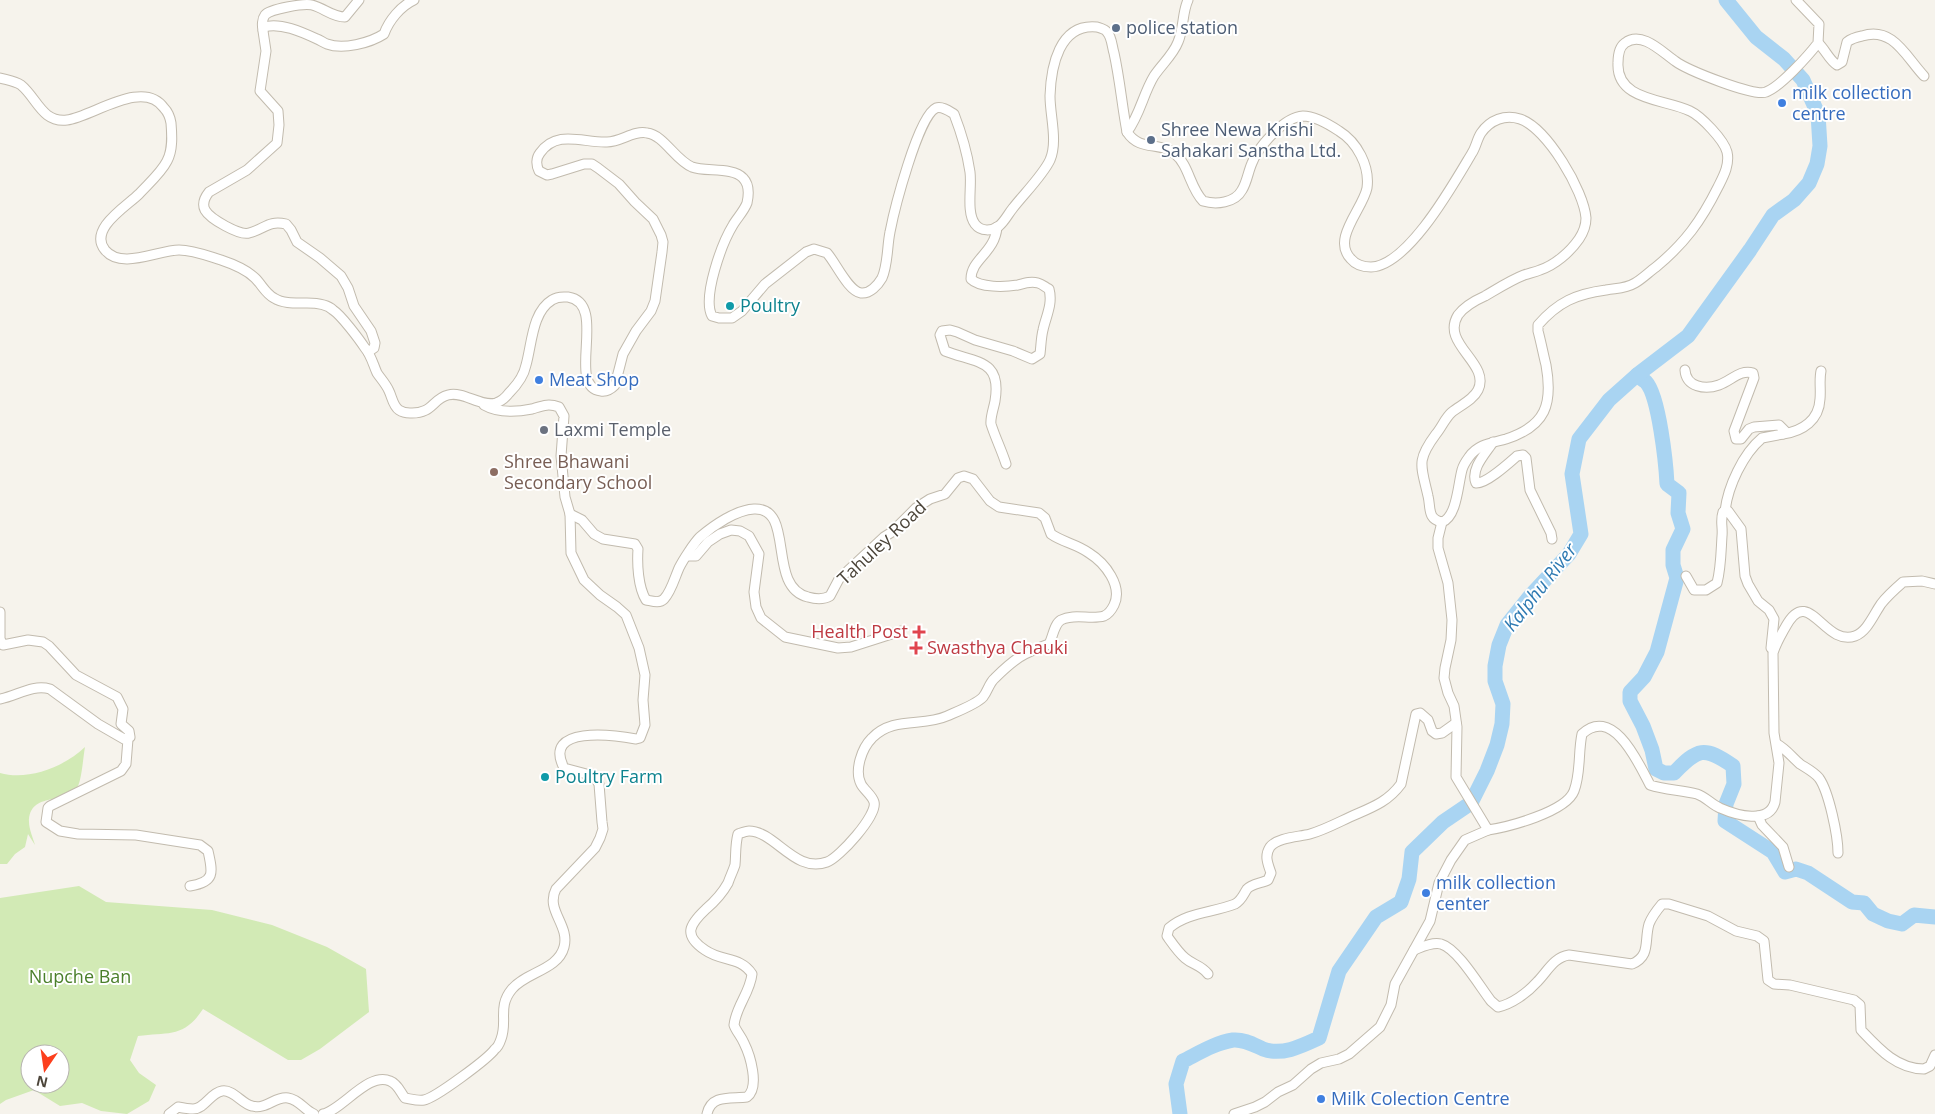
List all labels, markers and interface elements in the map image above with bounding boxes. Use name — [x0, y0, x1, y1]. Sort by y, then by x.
place label: police station — [1126, 15, 1238, 39]
marker: police station — [1110, 22, 1122, 34]
place label: milk collection centre — [1792, 80, 1912, 125]
marker: milk collection centre — [1776, 97, 1788, 109]
place label: Shree Newa Krishi Sahakari Sanstha Ltd. — [1161, 117, 1341, 162]
marker: Shree Newa Krishi Sahakari Sanstha Ltd. — [1145, 134, 1157, 146]
place label: Poultry — [740, 293, 801, 317]
marker: Poultry — [724, 300, 736, 312]
place label: Meat Shop — [549, 367, 639, 391]
marker: Meat Shop — [533, 374, 545, 386]
place label: Laxmi Temple — [554, 417, 671, 441]
marker: Laxmi Temple — [538, 424, 550, 436]
place label: Shree Bhawani Secondary School — [504, 449, 652, 494]
marker: Shree Bhawani Secondary School — [488, 466, 500, 478]
street label: Tahuley Road — [832, 495, 931, 590]
water label: Kalphu River — [1497, 536, 1584, 637]
place label: Health Post — [811, 619, 908, 643]
marker: Health Post — [912, 625, 926, 639]
place label: Swasthya Chauki — [927, 635, 1068, 659]
marker: Swasthya Chauki — [909, 641, 923, 655]
place label: Poultry Farm — [555, 764, 663, 788]
marker: Poultry Farm — [539, 771, 551, 783]
place label: milk collection center — [1436, 870, 1556, 915]
marker: milk collection center — [1420, 887, 1432, 899]
park label: Nupche Ban — [29, 964, 131, 988]
north arrow — [20, 1044, 70, 1094]
text: N — [34, 1072, 50, 1093]
place label: Milk Colection Centre — [1331, 1086, 1510, 1110]
marker: Milk Colection Centre — [1315, 1093, 1327, 1105]

